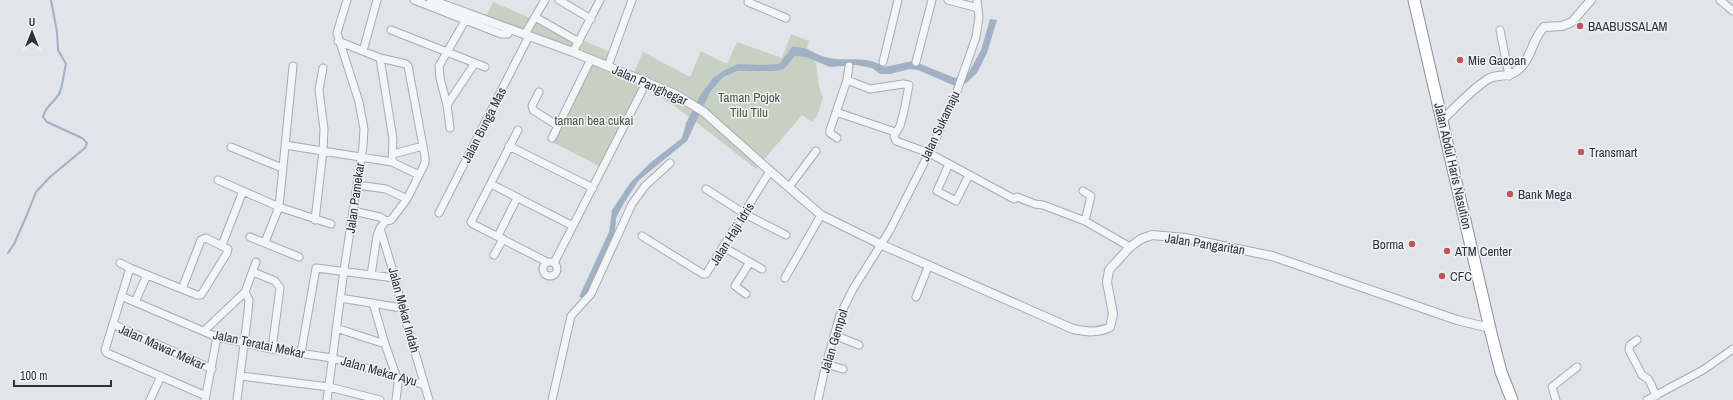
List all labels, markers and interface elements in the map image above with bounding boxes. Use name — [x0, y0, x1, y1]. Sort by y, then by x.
north arrow — [12, 12, 52, 52]
text: U — [29, 15, 35, 29]
place label: BAABUSSALAM — [1588, 18, 1668, 35]
marker: BAABUSSALAM — [1575, 21, 1585, 31]
place label: Mie Gacoan — [1468, 52, 1526, 69]
marker: Mie Gacoan — [1455, 55, 1465, 65]
street label: Jalan Panghegar — [610, 61, 691, 109]
street label: Jalan Bunga Mas — [458, 84, 510, 166]
street label: Jalan Sukamaju — [916, 88, 964, 164]
park label: Taman Pojok Tilu Tilu — [718, 89, 781, 121]
street label: Jalan Abdul Haris Nasution — [1430, 101, 1476, 231]
park label: taman bea cukai — [555, 112, 633, 129]
place label: Transmart — [1589, 144, 1637, 161]
marker: Transmart — [1576, 147, 1586, 157]
street label: Jalan Pamekar — [342, 161, 368, 234]
place label: Bank Mega — [1518, 186, 1572, 203]
marker: Bank Mega — [1505, 189, 1515, 199]
street label: Jalan Haji Idris — [706, 199, 758, 269]
street label: Jalan Pangaritan — [1164, 229, 1246, 259]
place label: Borma — [1373, 236, 1404, 253]
marker: Borma — [1407, 239, 1417, 249]
place label: ATM Center — [1454, 243, 1512, 260]
marker: ATM Center — [1442, 246, 1452, 256]
street label: Jalan Mekar Indah — [384, 265, 424, 355]
place label: CFC — [1450, 268, 1472, 285]
marker: CFC — [1437, 271, 1447, 281]
street label: Jalan Gempol — [816, 307, 852, 375]
street label: Jalan Mawar Mekar — [116, 320, 208, 374]
street label: Jalan Teratai Mekar — [212, 326, 307, 362]
street label: Jalan Mekar Ayu — [339, 352, 419, 390]
scale bar — [14, 362, 111, 388]
text: 100 m — [20, 368, 47, 384]

